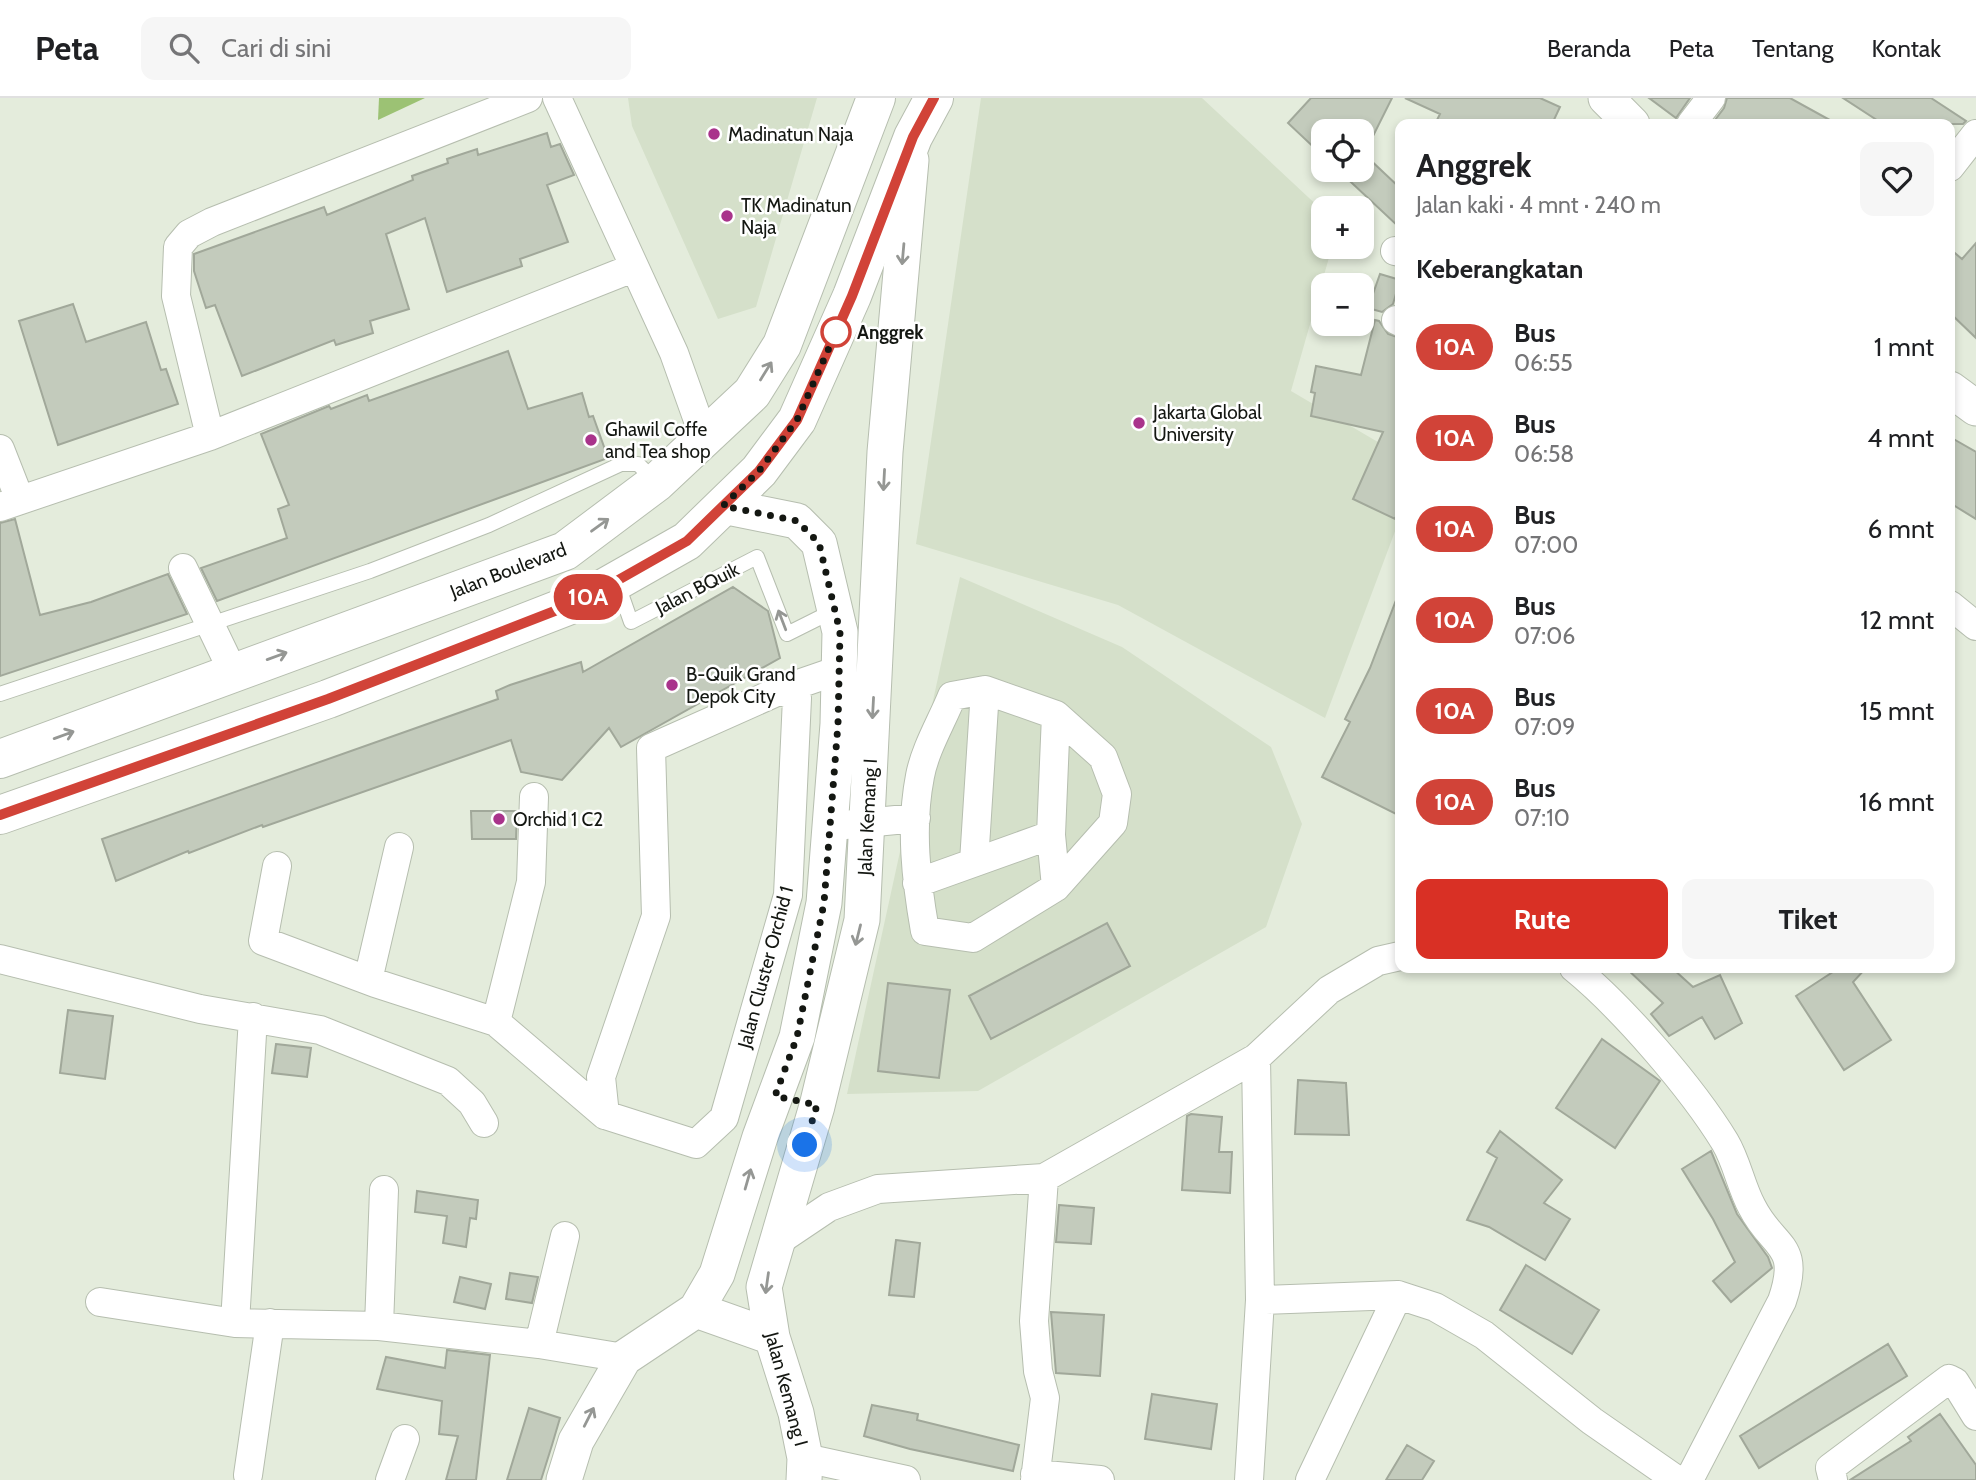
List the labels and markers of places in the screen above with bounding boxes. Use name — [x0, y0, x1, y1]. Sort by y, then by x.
place label: Madinatun Naja — [728, 123, 853, 146]
marker: Madinatun Naja — [706, 126, 722, 142]
place label: TK Madinatun Naja — [741, 194, 852, 239]
marker: TK Madinatun Naja — [719, 208, 735, 224]
marker: Anggrek — [821, 317, 851, 347]
place label: Anggrek — [857, 321, 924, 344]
place label: Jakarta Global University — [1152, 401, 1262, 446]
marker: Jakarta Global University — [1131, 415, 1147, 431]
place label: Ghawil Coffe and Tea shop — [605, 418, 711, 463]
marker: Ghawil Coffe and Tea shop — [583, 432, 599, 448]
place label: B-Quik Grand Depok City — [686, 663, 796, 708]
marker: B-Quik Grand Depok City — [664, 677, 680, 693]
place label: Orchid 1 C2 — [513, 808, 603, 831]
marker: Orchid 1 C2 — [491, 811, 507, 827]

